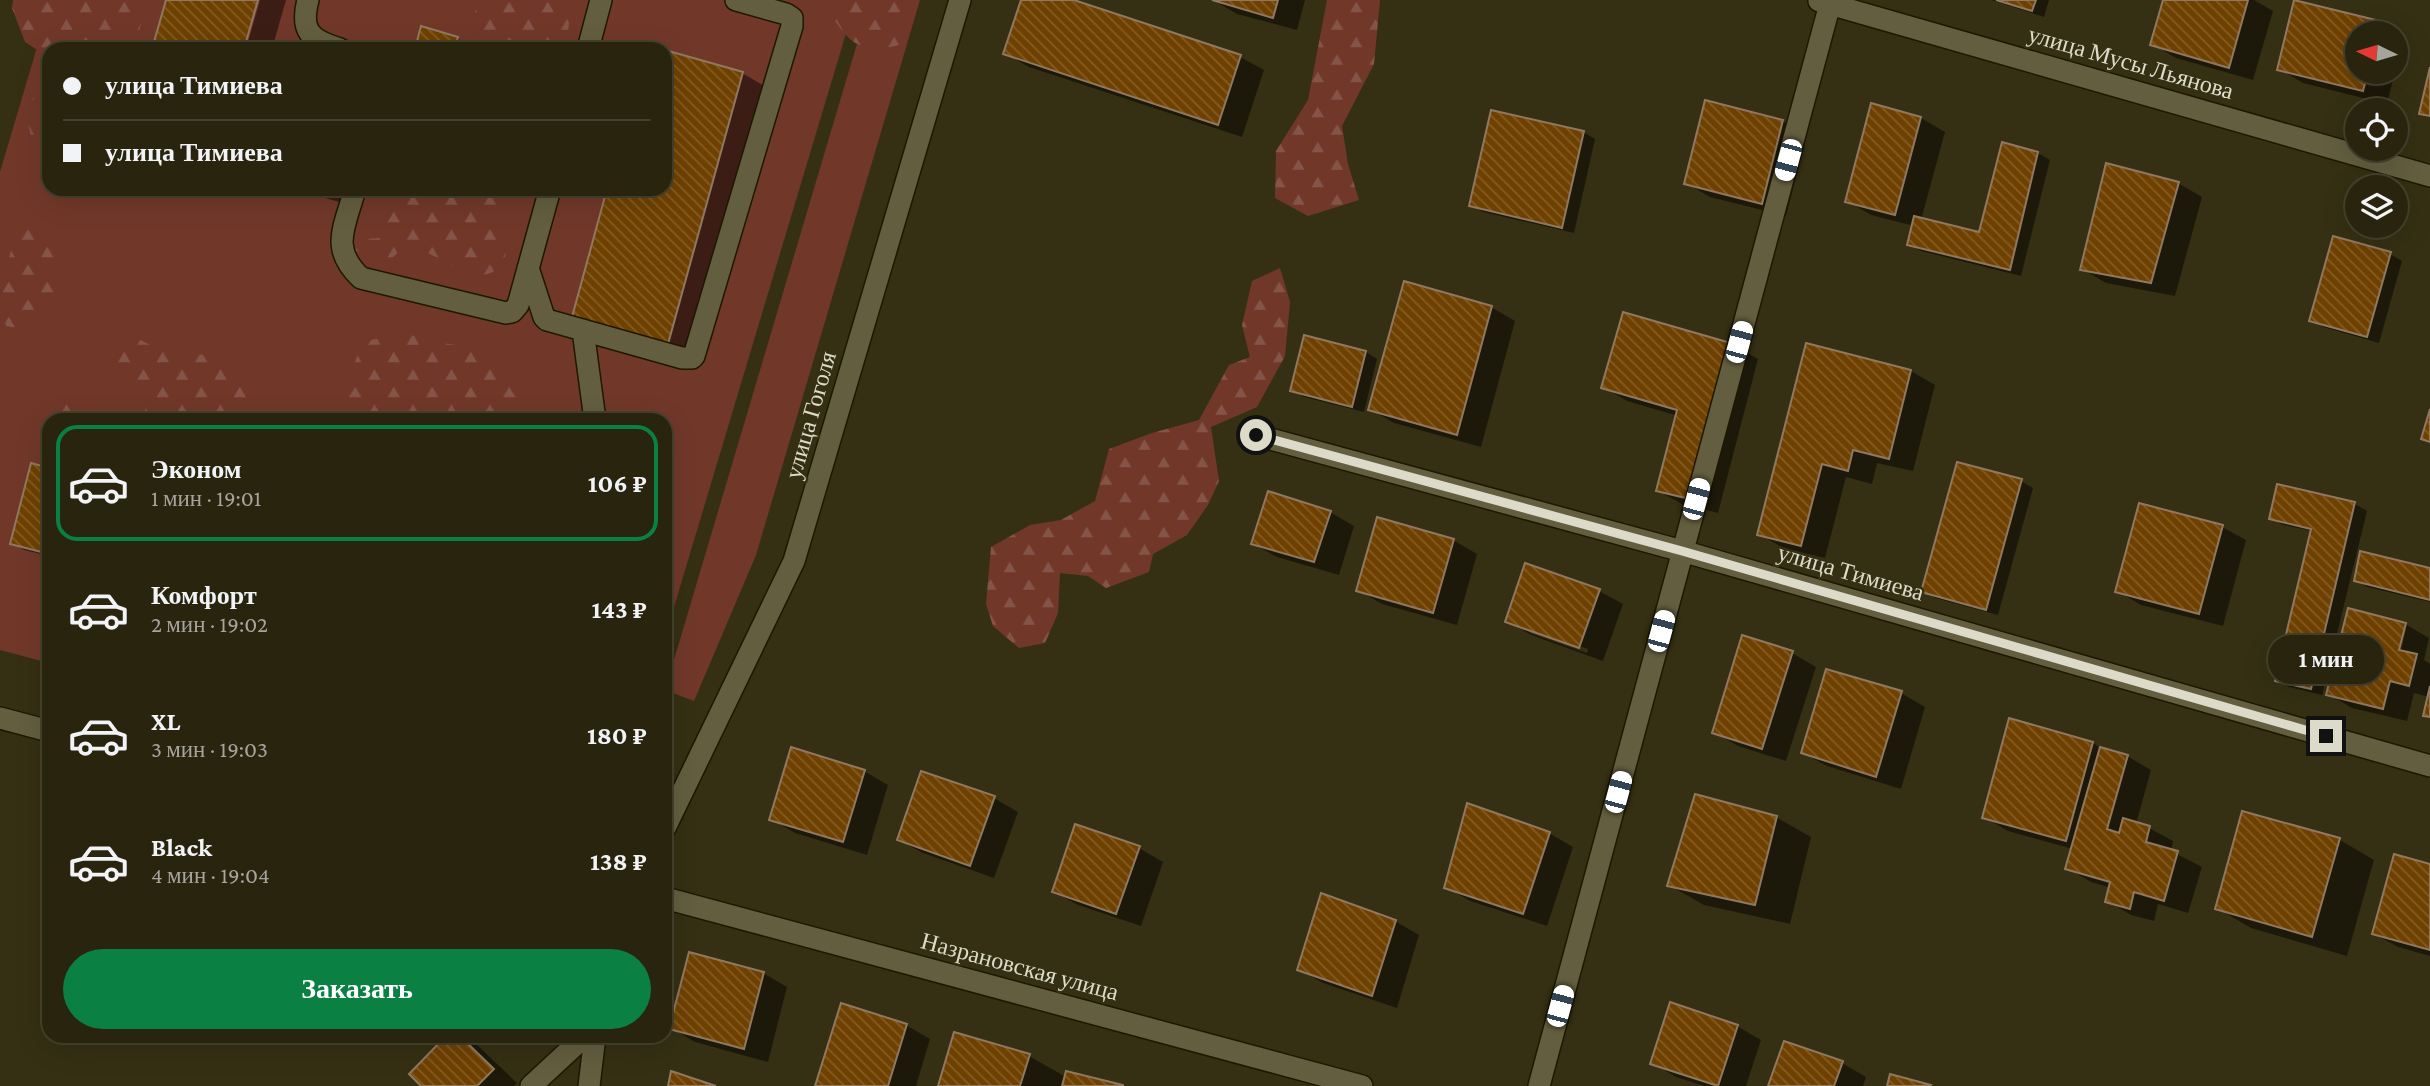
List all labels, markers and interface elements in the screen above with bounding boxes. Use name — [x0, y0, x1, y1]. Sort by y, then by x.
street label: улица Мусы Льянова — [2025, 20, 2237, 104]
north arrow — [2345, 21, 2408, 84]
map controls — [2345, 21, 2408, 238]
text: улица Тимиева — [105, 71, 283, 100]
button: locate — [2345, 98, 2408, 161]
car — [1773, 137, 1804, 183]
text: улица Тимиева — [105, 138, 283, 167]
button: layers — [2345, 175, 2408, 238]
car — [1724, 319, 1755, 365]
street label: улица Гоголя — [779, 348, 841, 482]
route start — [1240, 419, 1272, 451]
icon: car — [67, 452, 130, 515]
text: Эконом — [151, 455, 241, 484]
text: 106 ₽ — [588, 469, 647, 498]
car — [1681, 476, 1712, 522]
text: 1 мин · 19:01 — [151, 485, 262, 511]
street label: улица Тимиева — [1775, 538, 1928, 606]
icon: car — [67, 578, 130, 641]
text: Комфорт — [151, 581, 257, 610]
text: 143 ₽ — [591, 595, 647, 624]
car — [1646, 608, 1677, 654]
text: 2 мин · 19:02 — [151, 611, 268, 637]
callout: 1 мин — [2268, 634, 2384, 684]
text: 1 мин — [2298, 646, 2354, 672]
icon: car — [67, 704, 130, 767]
text: XL — [151, 707, 180, 736]
route end — [2310, 720, 2342, 752]
text: 180 ₽ — [587, 721, 647, 750]
text: 3 мин · 19:03 — [151, 736, 268, 762]
car — [1603, 769, 1634, 815]
icon: car — [67, 830, 130, 893]
text: Black — [151, 833, 212, 862]
text: 138 ₽ — [590, 847, 647, 876]
text: 4 мин · 19:04 — [151, 862, 270, 888]
street label: Назрановская улица — [918, 927, 1122, 1005]
button: Заказать — [63, 949, 651, 1029]
car — [1545, 983, 1576, 1029]

